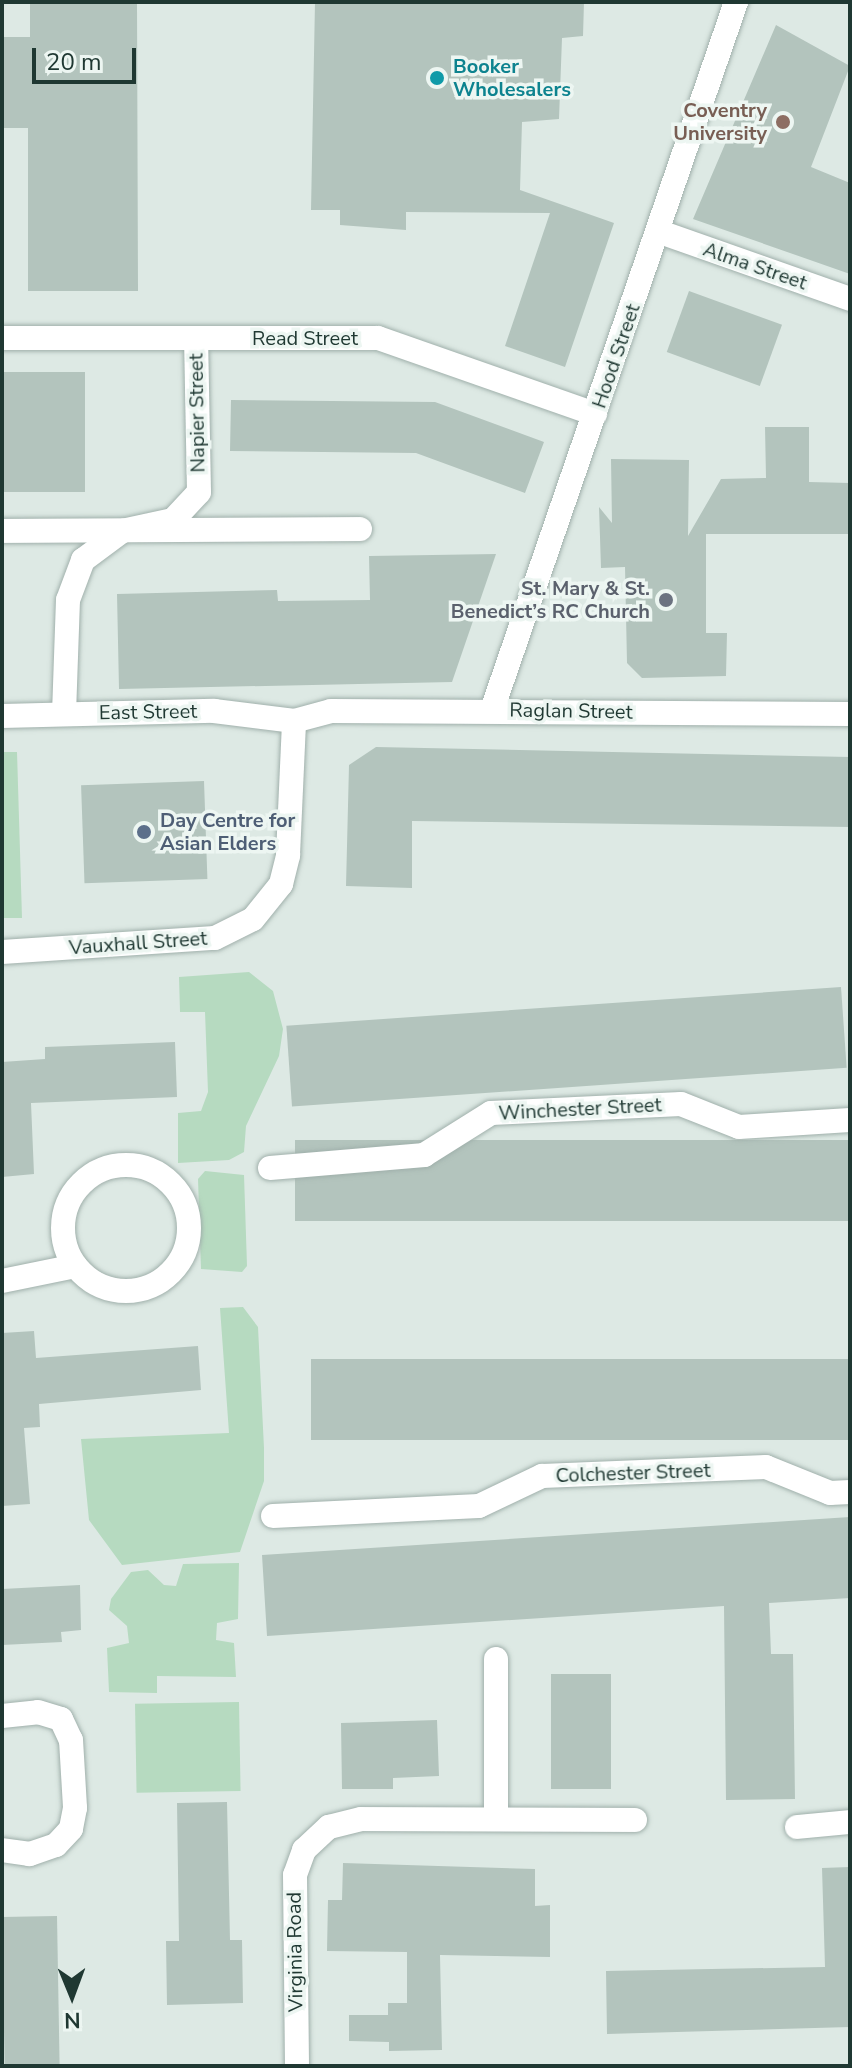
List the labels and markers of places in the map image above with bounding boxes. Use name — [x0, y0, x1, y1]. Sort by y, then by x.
place label: Booker Wholesalers — [453, 54, 571, 101]
marker: Booker Wholesalers — [428, 69, 446, 87]
place label: Coventry University — [673, 98, 767, 145]
marker: Coventry University — [774, 113, 792, 131]
place label: St. Mary & St. Benedict’s RC Church — [451, 576, 650, 623]
marker: St. Mary & St. Benedict’s RC Church — [657, 591, 675, 609]
place label: Day Centre for Asian Elders — [160, 808, 295, 855]
marker: Day Centre for Asian Elders — [135, 823, 153, 841]

